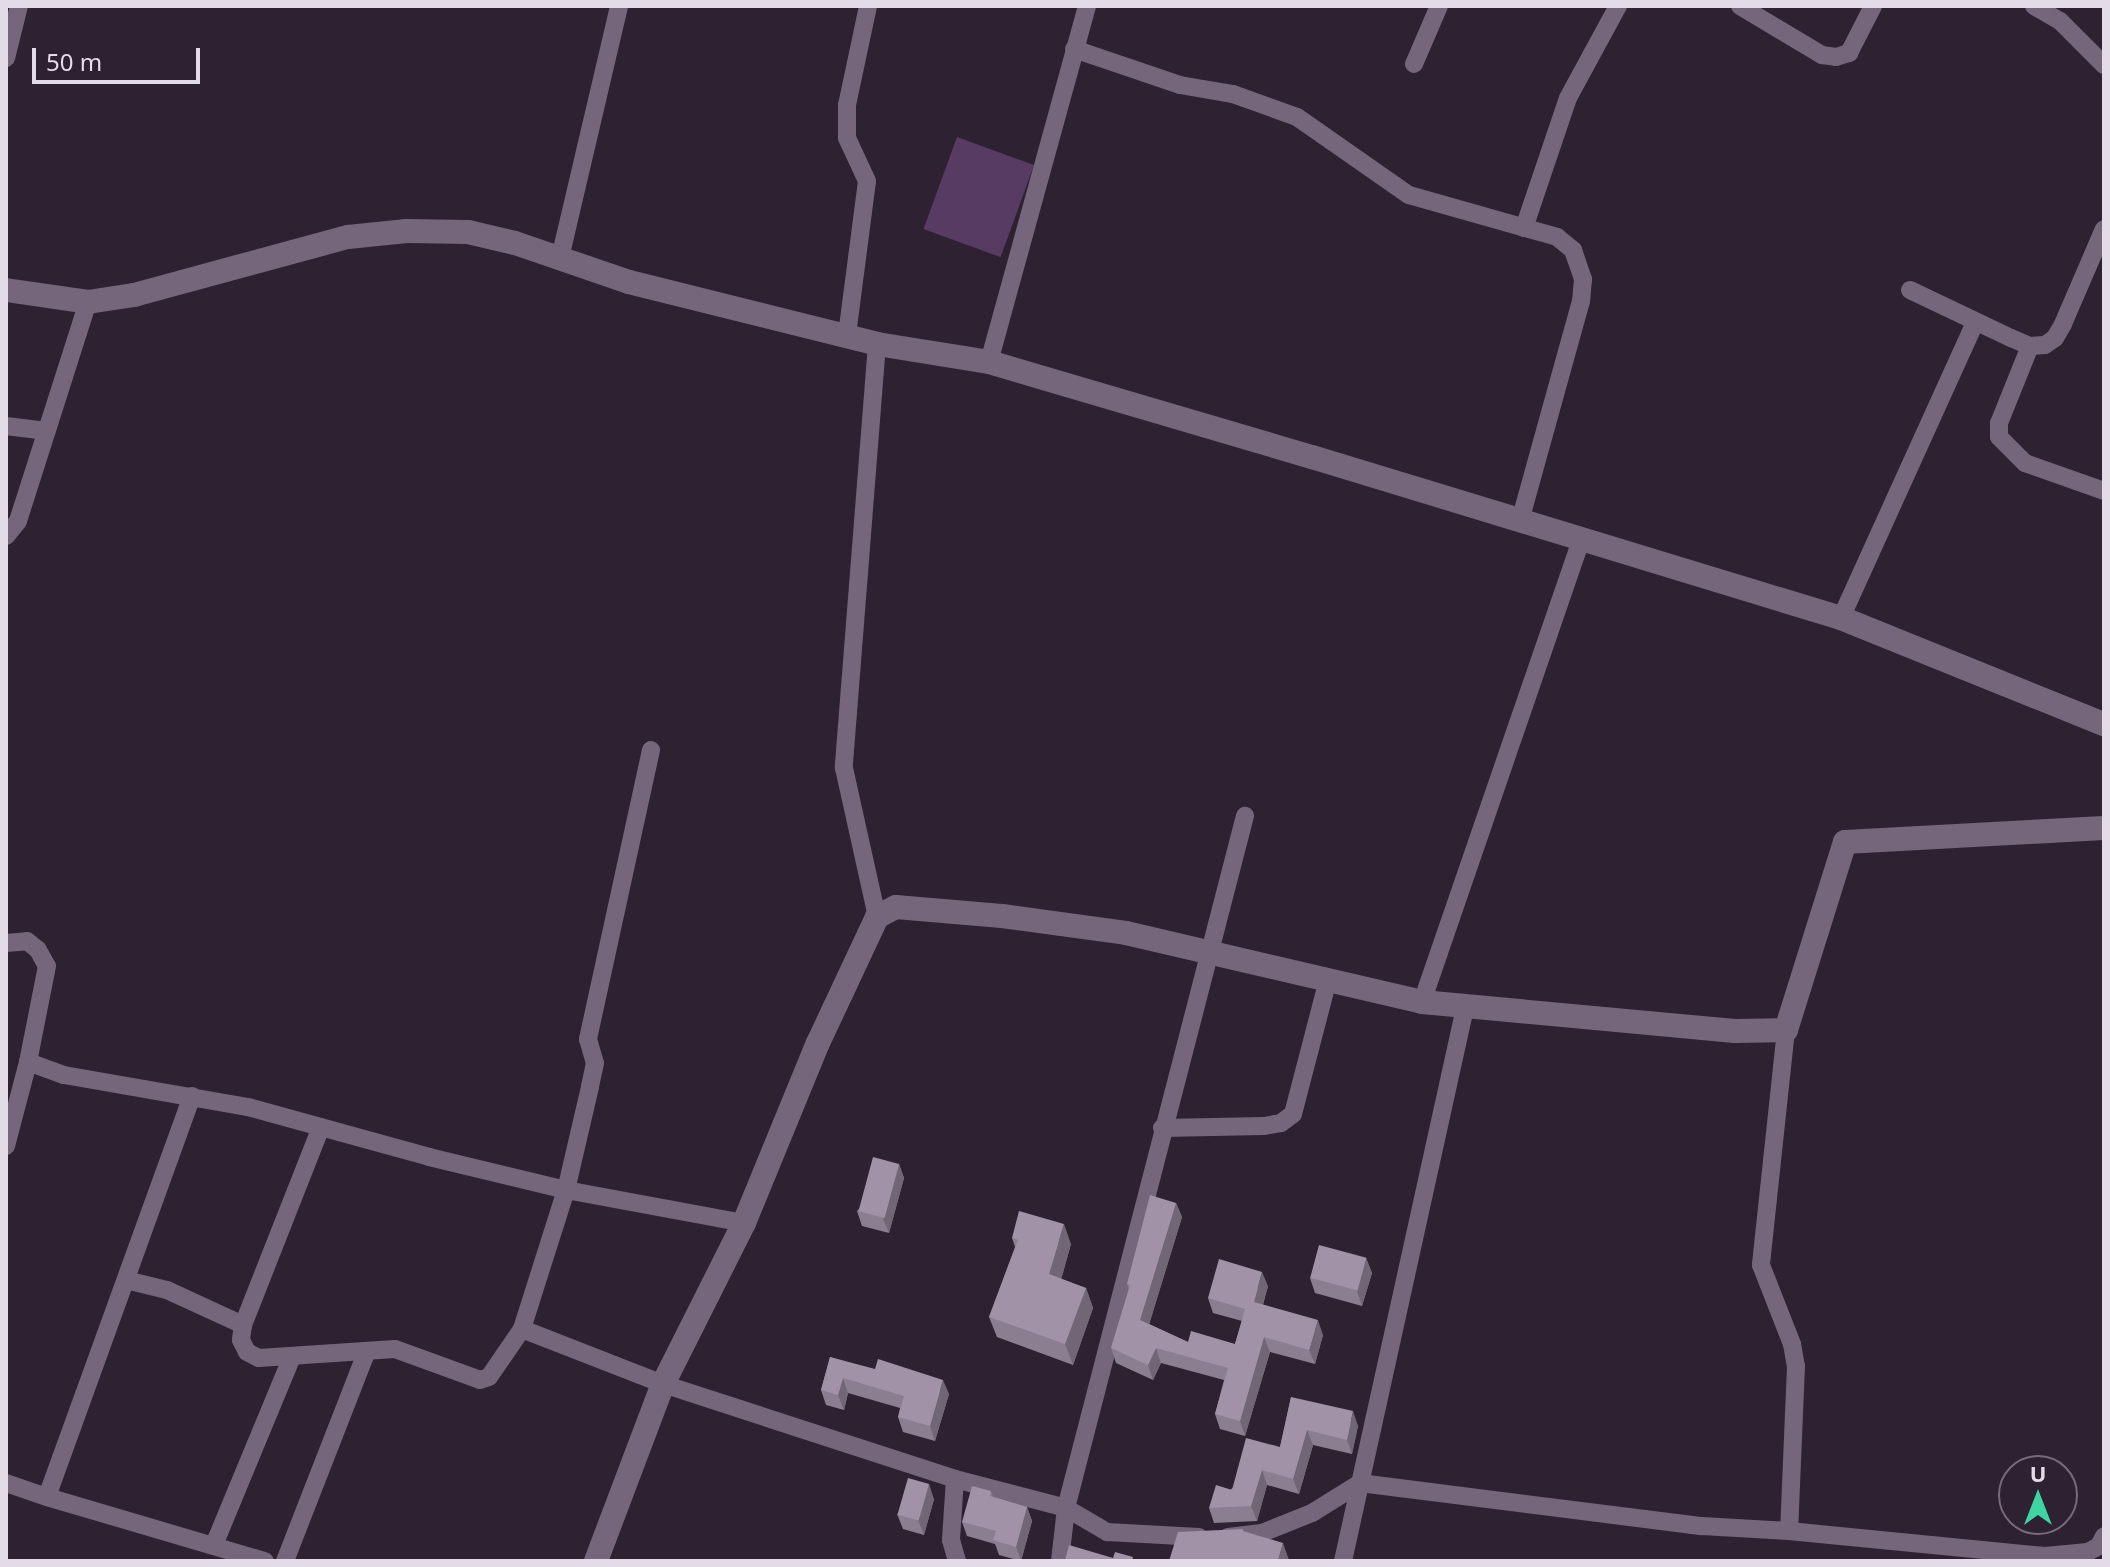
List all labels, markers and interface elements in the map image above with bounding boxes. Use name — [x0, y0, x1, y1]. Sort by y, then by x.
scale bar — [36, 32, 204, 82]
text: 50 m — [46, 45, 102, 78]
north arrow — [1998, 1455, 2078, 1535]
text: U — [2030, 1458, 2046, 1488]

